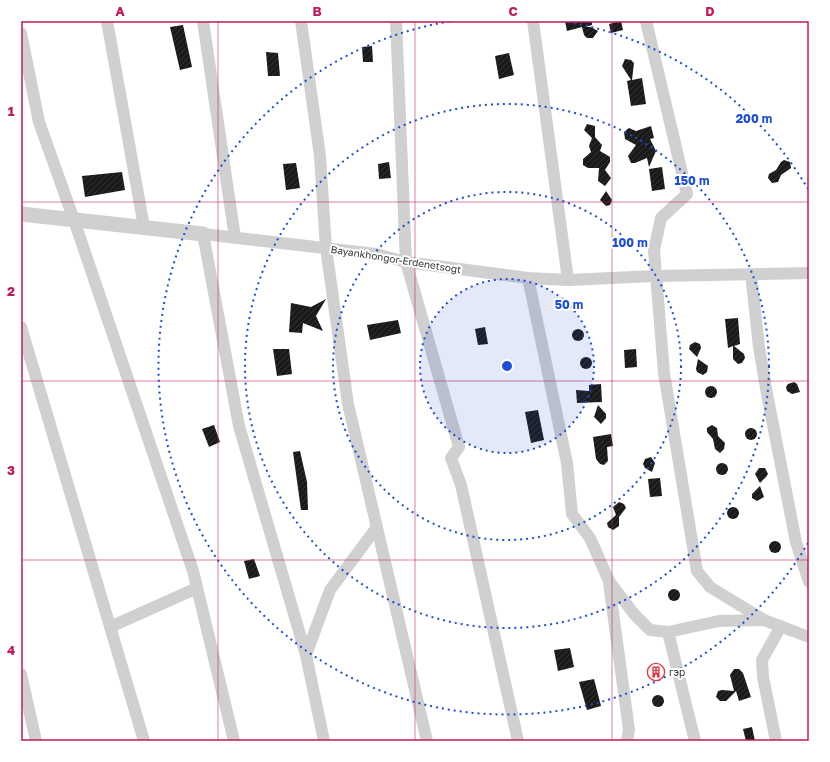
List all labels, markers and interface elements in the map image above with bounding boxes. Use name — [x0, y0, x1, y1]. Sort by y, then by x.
text: A — [115, 3, 125, 19]
text: B — [312, 3, 322, 19]
text: C — [508, 3, 518, 19]
text: D — [705, 3, 715, 19]
text: 1 — [8, 103, 15, 119]
text: 200 m — [736, 111, 772, 126]
text: 150 m — [675, 173, 709, 188]
text: 100 m — [612, 235, 648, 250]
street label: Bayankhongor-Erdenetsogt — [330, 243, 462, 275]
text: 2 — [7, 283, 15, 299]
text: 50 m — [555, 297, 583, 312]
centre of rings — [500, 359, 514, 373]
text: 3 — [7, 462, 15, 478]
text: 4 — [7, 642, 15, 658]
building icon: гэр — [646, 662, 666, 682]
place label: гэр — [669, 666, 685, 678]

